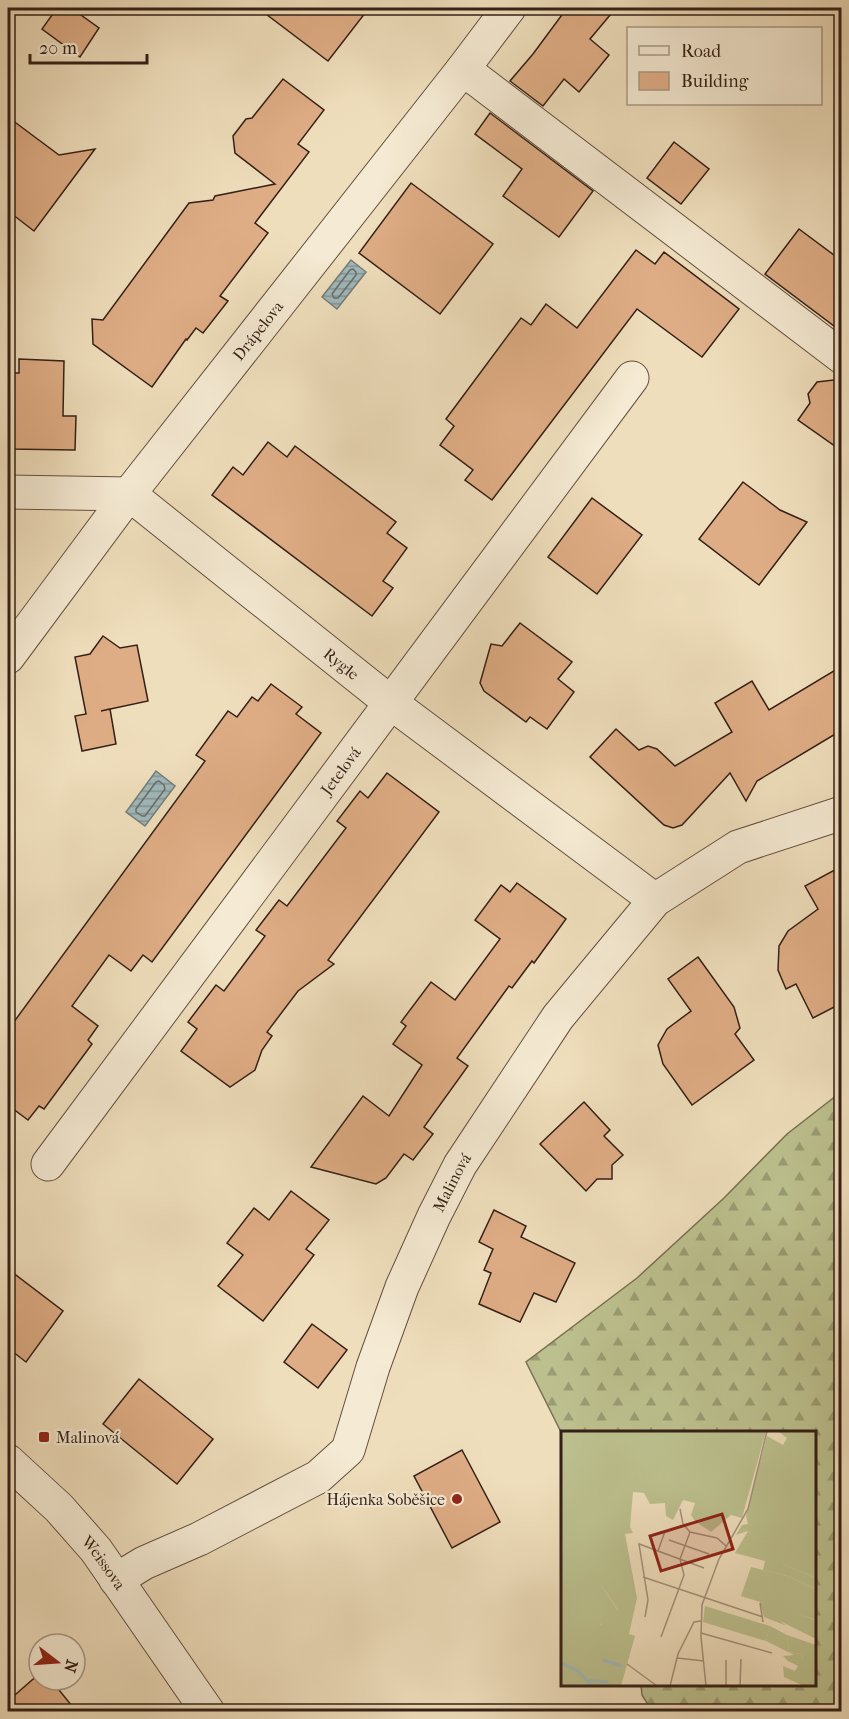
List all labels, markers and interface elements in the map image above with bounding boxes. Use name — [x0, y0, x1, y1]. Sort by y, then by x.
scale bar — [30, 27, 147, 65]
legend — [627, 27, 822, 105]
text: 20 m — [39, 38, 77, 59]
text: Road — [681, 41, 721, 62]
text: Building — [681, 71, 749, 92]
street label: Drápelova — [229, 297, 287, 364]
street label: Rygle — [320, 644, 363, 684]
street label: Jetelová — [316, 743, 365, 800]
street label: Malinová — [429, 1149, 476, 1215]
place label: Malinová — [56, 1428, 120, 1447]
marker: Malinová — [37, 1430, 51, 1444]
inset map — [561, 1431, 816, 1686]
place label: Hájenka Soběšice — [327, 1490, 445, 1509]
marker: Hájenka Soběšice — [450, 1492, 464, 1506]
street label: Weissova — [77, 1531, 130, 1594]
north arrow — [27, 1632, 87, 1692]
text: N — [60, 1658, 82, 1676]

